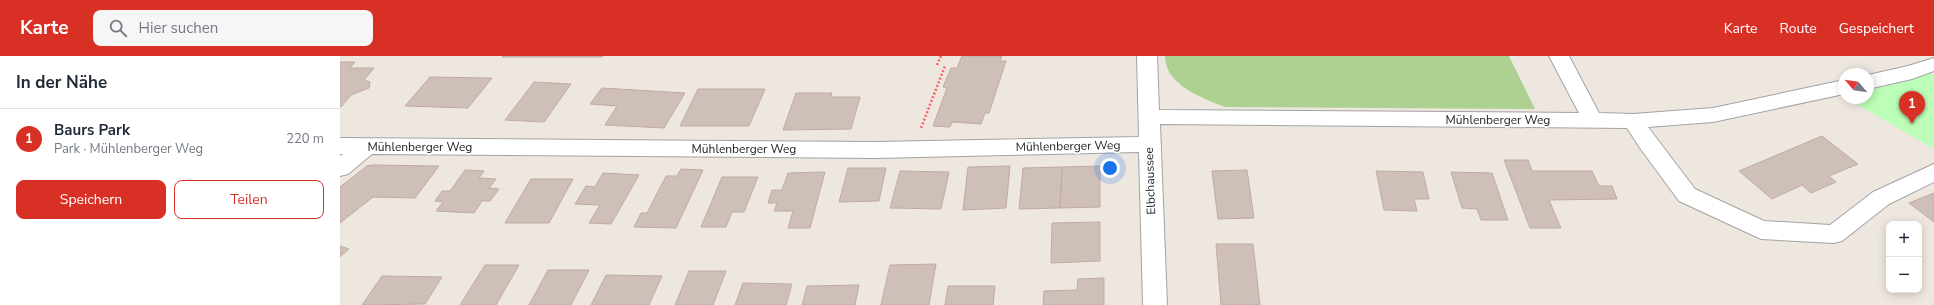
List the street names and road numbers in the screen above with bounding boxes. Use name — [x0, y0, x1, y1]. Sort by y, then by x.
street label: Mühlenberger Weg — [1446, 112, 1550, 128]
street label: Mühlenberger Weg — [1015, 137, 1121, 155]
street label: Mühlenberger Weg — [368, 139, 472, 155]
street label: Mühlenberger Weg — [692, 141, 796, 157]
street label: Elbchaussee — [1141, 147, 1159, 215]

